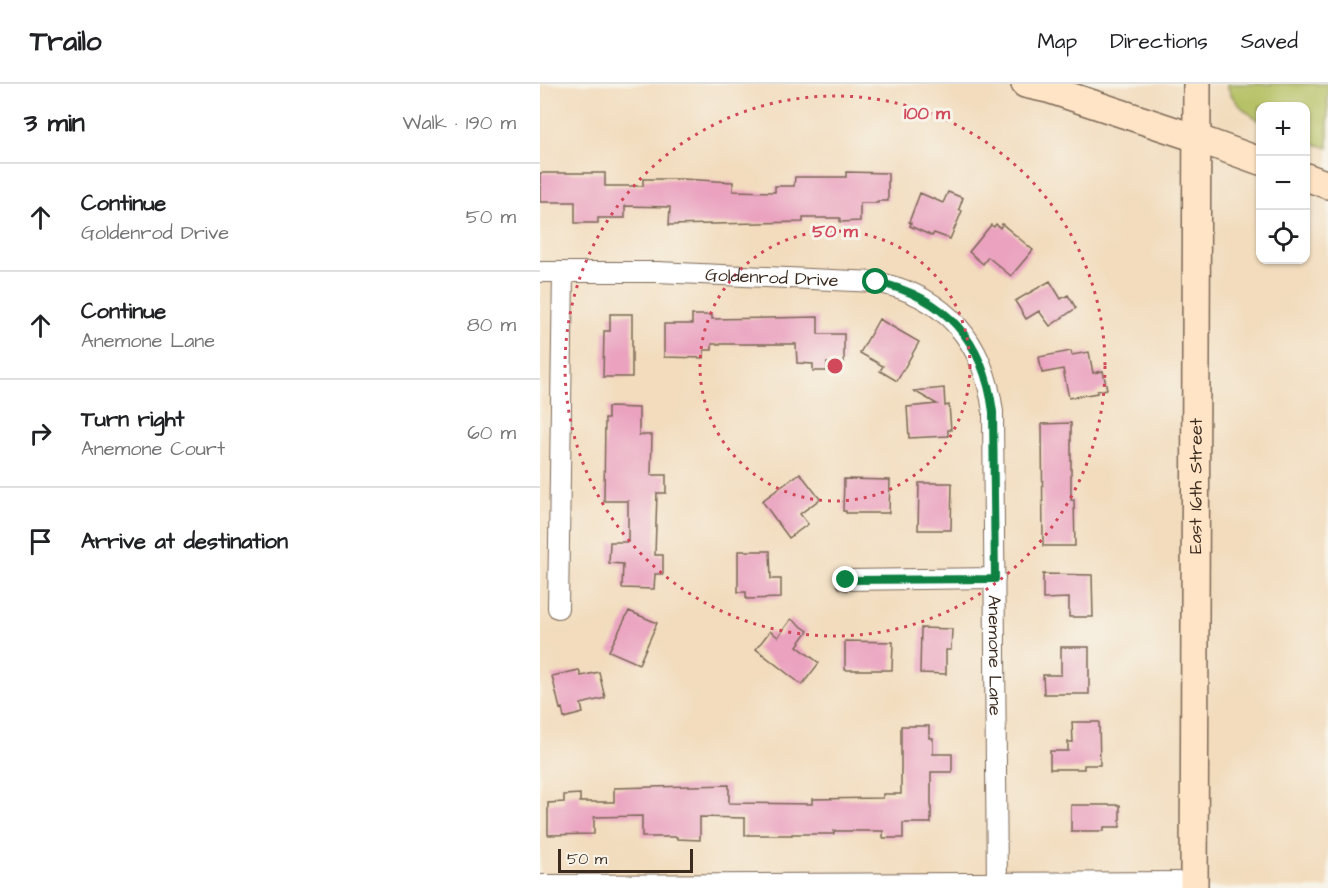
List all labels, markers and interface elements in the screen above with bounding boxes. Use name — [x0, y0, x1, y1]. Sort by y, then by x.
text: Trailo — [30, 22, 102, 61]
text: Map — [1037, 27, 1077, 56]
text: Directions — [1110, 27, 1208, 56]
text: Saved — [1241, 27, 1298, 56]
text: 100 m — [904, 101, 951, 126]
map controls — [1256, 102, 1310, 264]
button: + — [1256, 102, 1310, 156]
text: 3 min — [24, 105, 85, 141]
text: Walk · 190 m — [403, 109, 516, 137]
button: − — [1256, 156, 1310, 210]
text: Continue — [81, 188, 166, 219]
icon: ahead — [24, 201, 57, 234]
text: 50 m — [466, 203, 516, 231]
button: locate — [1256, 210, 1310, 264]
text: Goldenrod Drive — [81, 219, 229, 247]
text: 50 m — [812, 219, 859, 244]
street label: Goldenrod Drive — [705, 262, 839, 293]
route start — [862, 268, 888, 294]
text: Continue — [81, 296, 166, 327]
icon: ahead — [24, 309, 57, 342]
text: 80 m — [467, 311, 516, 339]
text: Anemone Lane — [81, 327, 215, 355]
centre of rings — [825, 356, 845, 376]
text: Turn right — [81, 404, 184, 435]
icon: right — [24, 417, 57, 450]
street label: East 16th Street — [1183, 417, 1208, 554]
text: 60 m — [467, 419, 516, 447]
text: Anemone Court — [81, 435, 225, 463]
icon: arrive — [24, 525, 57, 558]
text: Arrive at destination — [81, 526, 288, 557]
route end — [832, 566, 858, 592]
street label: Anemone Lane — [982, 595, 1008, 716]
scale bar — [558, 846, 693, 874]
text: 50 m — [567, 848, 607, 870]

